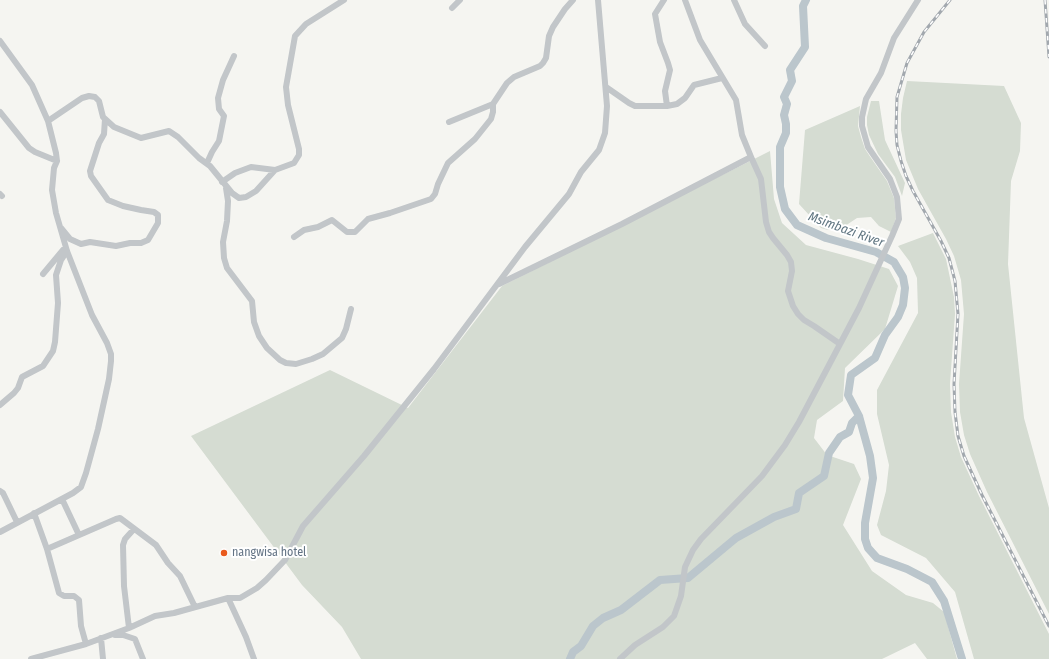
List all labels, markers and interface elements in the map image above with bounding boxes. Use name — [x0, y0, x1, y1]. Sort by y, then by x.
water label: Msimbazi River — [806, 209, 886, 251]
place label: nangwisa hotel — [232, 546, 306, 560]
marker: nangwisa hotel — [219, 548, 229, 558]

